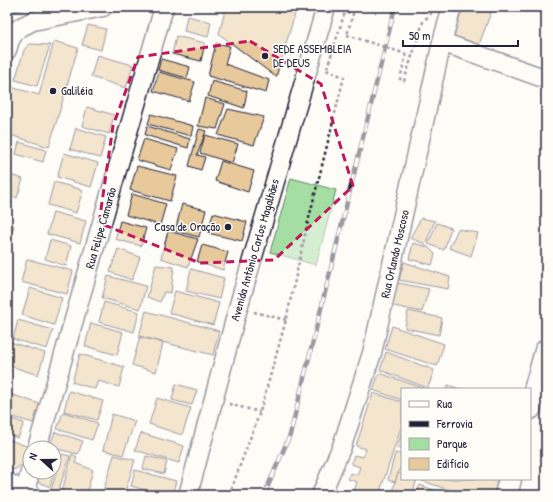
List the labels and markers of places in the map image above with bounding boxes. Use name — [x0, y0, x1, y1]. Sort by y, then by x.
place label: SEDE ASSEMBLEIA DE DEUS — [273, 40, 352, 71]
marker: SEDE ASSEMBLEIA DE DEUS — [260, 51, 270, 61]
place label: Galiléia — [61, 82, 93, 99]
marker: Galiléia — [48, 86, 58, 96]
place label: Casa de Oração — [154, 218, 220, 235]
marker: Casa de Oração — [223, 222, 233, 232]

